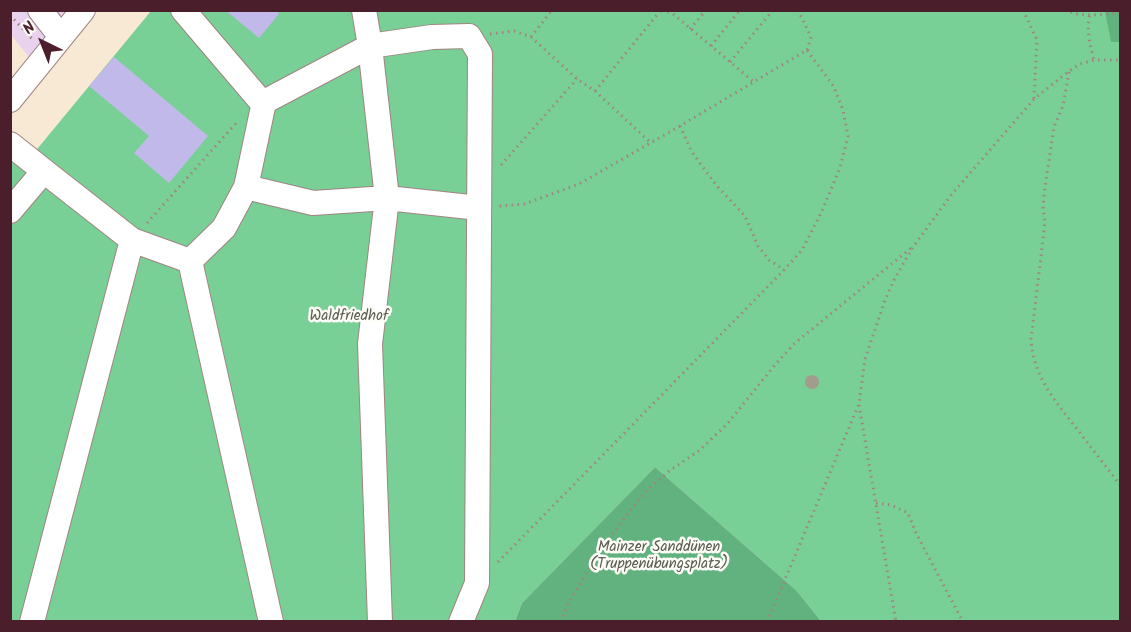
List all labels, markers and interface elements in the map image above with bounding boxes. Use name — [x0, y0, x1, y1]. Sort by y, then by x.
north arrow — [12, 12, 72, 72]
text: N — [17, 16, 42, 41]
park label: Waldfriedhof — [310, 308, 388, 326]
park label: Mainzer Sanddünen (Truppenübungsplatz) — [590, 539, 728, 574]

